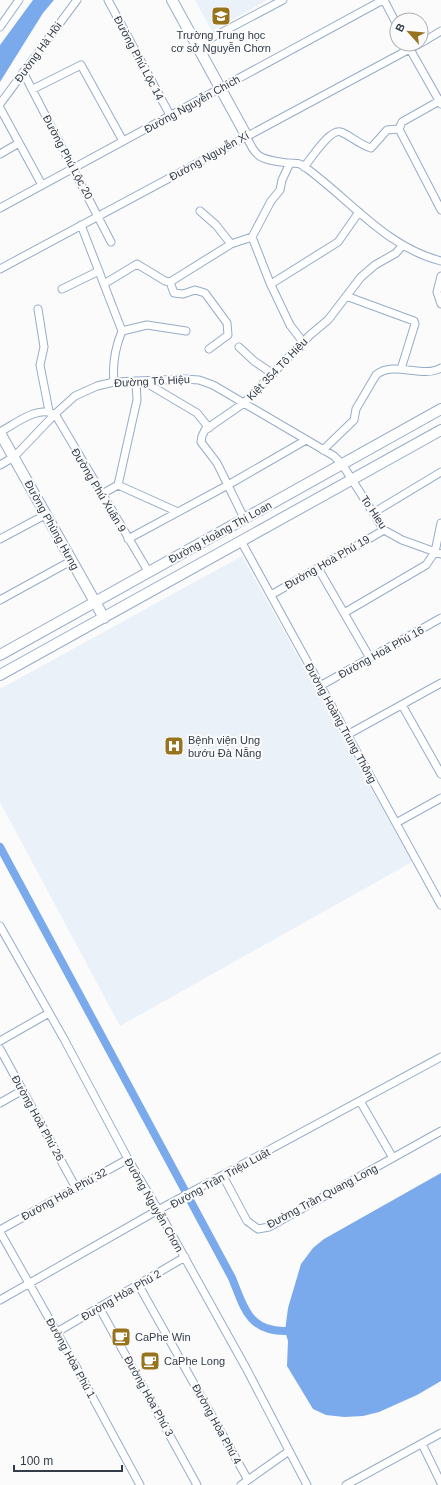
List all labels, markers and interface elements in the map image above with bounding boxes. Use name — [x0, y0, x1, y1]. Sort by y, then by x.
school or university icon: Trường Trung học cơ sở Nguyễn Chơn — [210, 5, 232, 27]
north arrow — [389, 12, 429, 52]
street label: Đường Phú Lộc 14 — [112, 14, 166, 102]
street label: Đường Hà Hồi — [12, 20, 64, 84]
text: B — [393, 21, 407, 34]
place label: Trường Trung học cơ sở Nguyễn Chơn — [171, 29, 271, 54]
street label: Đường Nguyễn Chích — [142, 73, 242, 135]
street label: Đường Phú Lộc 20 — [41, 113, 95, 201]
street label: Đường Nguyễn Xí — [167, 129, 251, 183]
street label: Kiệt 354 Tô Hiệu — [244, 335, 310, 403]
street label: Đường Tô Hiệu — [114, 373, 190, 389]
street label: Đường Phú Xuân 9 — [69, 446, 129, 534]
street label: Đường Phùng Hưng — [22, 478, 82, 572]
street label: To Hieu — [359, 493, 389, 531]
street label: Đường Hoàng Thị Loan — [166, 499, 274, 565]
street label: Đường Hoà Phú 19 — [282, 533, 372, 591]
street label: Đường Hoà Phú 16 — [336, 624, 426, 680]
street label: Đường Hoàng Trung Thông — [303, 661, 379, 785]
place label: Bệnh viện Ung bướu Đà Nẵng — [188, 734, 261, 759]
hospital icon: Bệnh viện Ung bướu Đà Nẵng — [163, 735, 185, 757]
street label: Đường Hoà Phú 26 — [10, 1073, 66, 1163]
street label: Đường Trần Triệu Luật — [168, 1146, 272, 1210]
street label: Đường Nguyễn Chơn — [122, 1156, 186, 1254]
street label: Đường Trần Quang Long — [265, 1162, 379, 1230]
street label: Đường Hoà Phú 32 — [19, 1166, 109, 1222]
street label: Đường Hòa Phú 2 — [79, 1267, 163, 1323]
street label: Đường Hòa Phú 1 — [44, 1316, 98, 1400]
cafe icon: CaPhe Win — [110, 1326, 132, 1348]
place label: CaPhe Win — [135, 1331, 191, 1343]
cafe icon: CaPhe Long — [139, 1350, 161, 1372]
street label: Đường Hòa Phú 3 — [122, 1354, 176, 1438]
place label: CaPhe Long — [164, 1355, 225, 1367]
street label: Đường Hòa Phú 4 — [190, 1382, 244, 1466]
scale bar — [14, 1447, 122, 1473]
text: 100 m — [20, 1454, 53, 1468]

